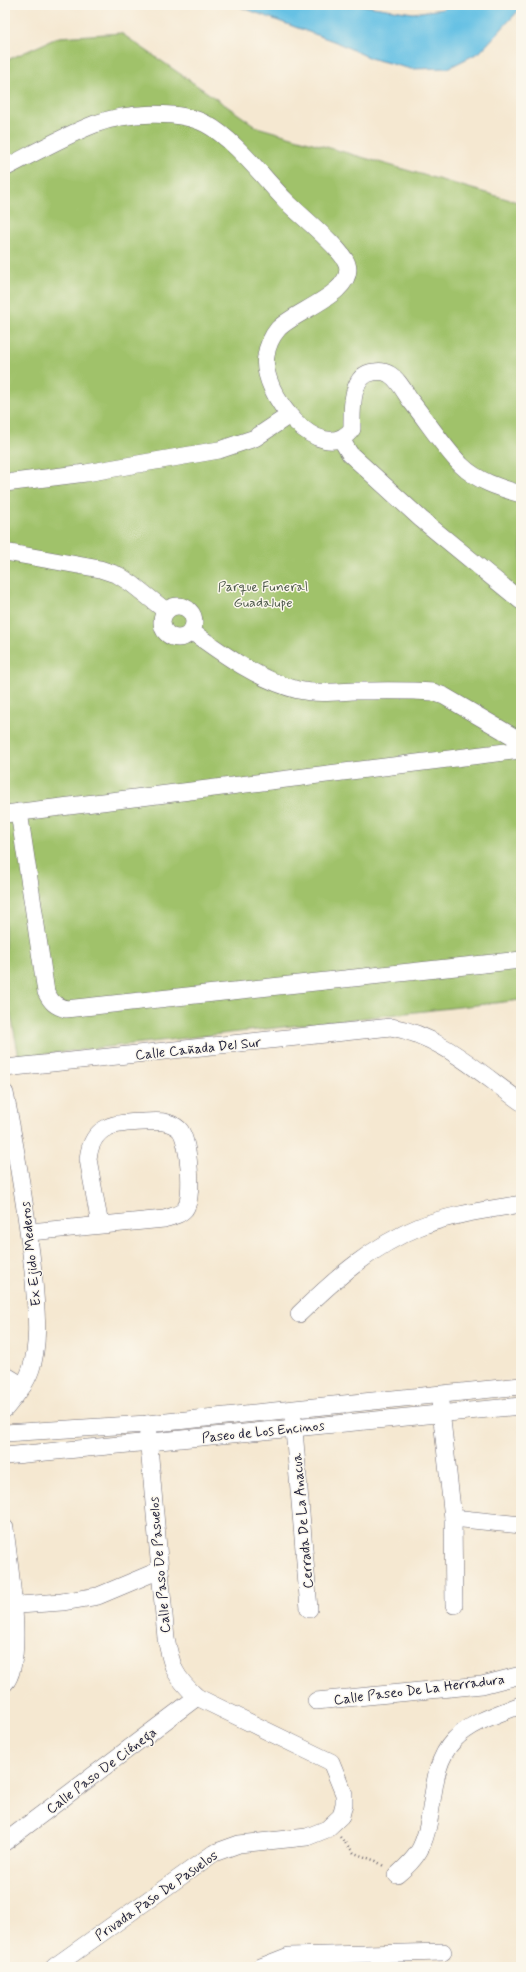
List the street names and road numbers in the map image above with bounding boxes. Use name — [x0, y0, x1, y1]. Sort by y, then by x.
street label: Calle Cañada Del Sur — [134, 1033, 262, 1065]
street label: Ex Ejido Mederos — [17, 1201, 45, 1307]
street label: Paseo de Los Encinos — [201, 1417, 325, 1447]
street label: Cerrada De La Anacua — [288, 1452, 318, 1589]
street label: Calle Paso De Pasuelos — [145, 1496, 175, 1634]
street label: Calle Paseo De La Herradura — [333, 1671, 506, 1709]
street label: Calle Paso De Ciénega — [43, 1723, 162, 1820]
street label: Privada Paso De Pasuelos — [92, 1847, 222, 1945]

